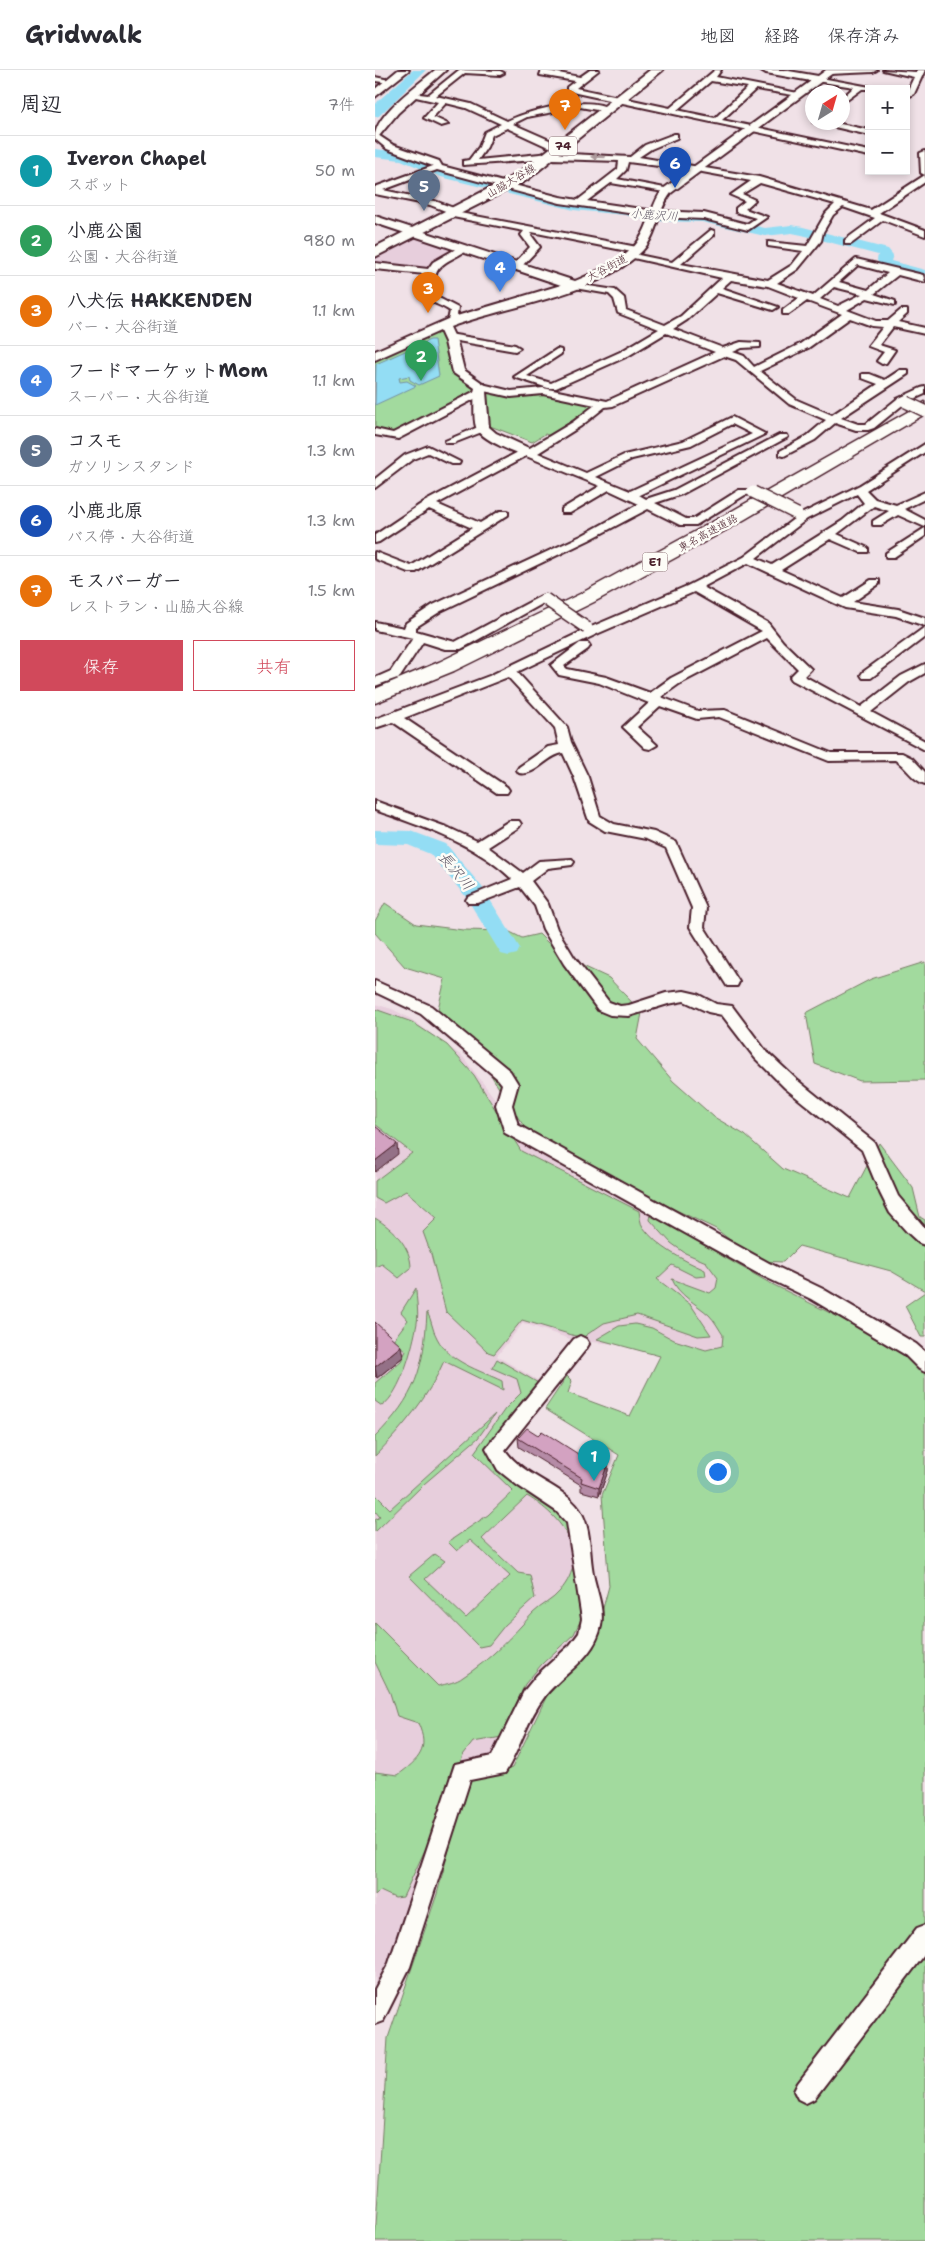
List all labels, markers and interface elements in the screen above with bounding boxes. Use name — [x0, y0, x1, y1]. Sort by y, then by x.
text: Gridwalk — [25, 19, 142, 51]
text: 地図 — [700, 24, 736, 48]
text: 経路 — [764, 24, 800, 48]
text: 保存済み — [828, 24, 900, 48]
north arrow — [805, 85, 850, 130]
map controls — [865, 85, 910, 175]
button: + — [865, 85, 910, 130]
pin: 7 — [549, 89, 581, 130]
text: 周辺 — [20, 90, 62, 118]
text: 7件 — [328, 94, 355, 115]
button: − — [865, 130, 910, 175]
road number: 74 — [549, 136, 577, 155]
text: Iveron Chapel — [67, 146, 207, 171]
pin: 6 — [659, 147, 691, 188]
one-way arrow — [590, 153, 606, 161]
text: 1 — [32, 160, 40, 181]
text: 50 m — [315, 160, 355, 181]
street label: 山脇大谷線 — [484, 160, 538, 202]
pin: 5 — [408, 170, 440, 211]
text: スポット — [67, 174, 131, 195]
water label: 小鹿沢川 — [629, 205, 679, 225]
text: 小鹿公園 — [67, 218, 143, 243]
text: 2 — [30, 230, 42, 251]
text: 980 m — [303, 230, 355, 251]
text: 公園 · 大谷街道 — [67, 246, 178, 267]
pin: 4 — [484, 251, 516, 292]
street label: 大谷街道 — [584, 251, 630, 285]
pin: 3 — [412, 272, 444, 313]
text: 八犬伝 HAKKENDEN — [67, 288, 253, 313]
text: 3 — [30, 300, 42, 321]
text: 1.1 km — [312, 300, 355, 321]
text: バー · 大谷街道 — [67, 316, 178, 337]
pin: 2 — [405, 340, 437, 381]
text: フードマーケットMom — [67, 358, 268, 383]
text: 4 — [30, 370, 42, 391]
text: 1.1 km — [312, 370, 355, 391]
text: スーパー · 大谷街道 — [67, 386, 210, 407]
text: コスモ — [67, 428, 123, 453]
text: 5 — [31, 440, 41, 461]
text: 1.3 km — [307, 440, 355, 461]
text: ガソリンスタンド — [67, 456, 195, 477]
text: 小鹿北原 — [67, 498, 143, 523]
text: 6 — [30, 510, 42, 531]
text: 1.3 km — [307, 510, 355, 531]
street label: 東名高速道路 — [676, 510, 740, 556]
text: バス停 · 大谷街道 — [67, 526, 194, 547]
road number: E1 — [643, 552, 667, 572]
text: モスバーガー — [67, 568, 181, 593]
text: 7 — [30, 580, 42, 601]
text: 1.5 km — [308, 580, 355, 601]
text: レストラン · 山脇大谷線 — [67, 596, 244, 617]
button: 保存 — [20, 640, 183, 691]
button: 共有 — [193, 640, 355, 691]
water label: 長沢川 — [434, 847, 478, 895]
pin: 1 — [578, 1440, 610, 1481]
your location — [705, 1459, 731, 1485]

